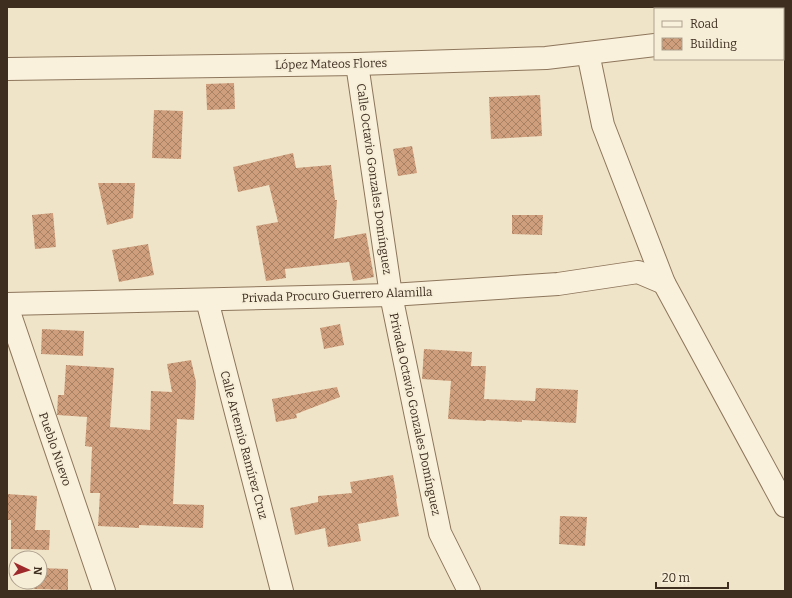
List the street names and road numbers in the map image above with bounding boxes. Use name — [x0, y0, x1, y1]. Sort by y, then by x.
street label: López Mateos Flores — [275, 56, 388, 72]
street label: Calle Octavio Gonzales Domínguez — [354, 83, 394, 276]
street label: Privada Procuro Guerrero Alamilla — [241, 285, 433, 305]
street label: Privada Octavio Gonzales Domínguez — [387, 311, 443, 517]
street label: Calle Artemio Ramírez Cruz — [217, 369, 271, 521]
street label: Pueblo Nuevo — [36, 410, 74, 488]

